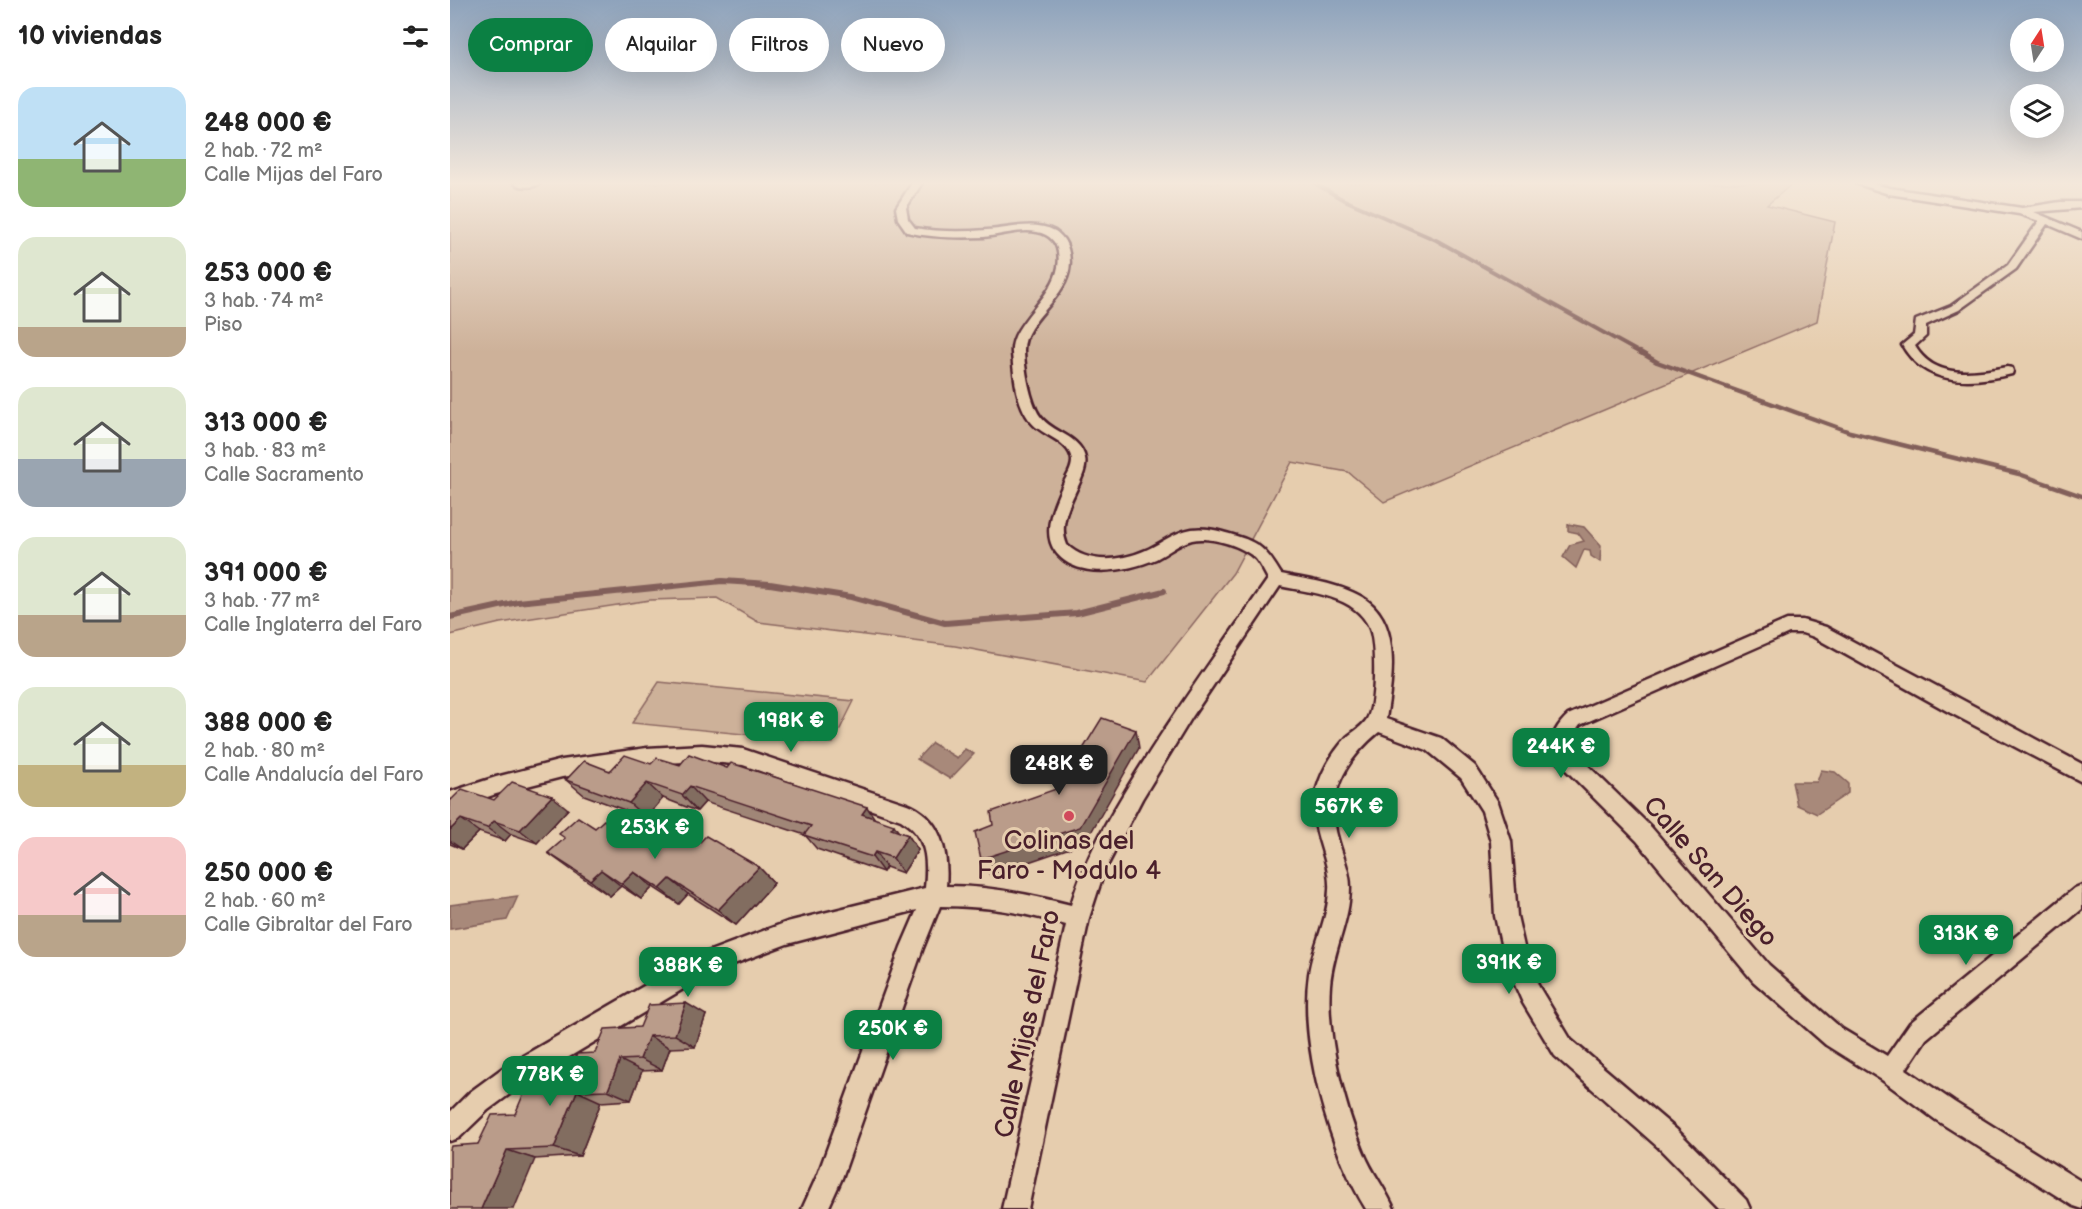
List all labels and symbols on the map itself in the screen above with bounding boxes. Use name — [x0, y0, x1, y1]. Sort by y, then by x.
north arrow — [2010, 18, 2064, 72]
pin: 198K € — [742, 702, 840, 753]
pin: 244K € — [1512, 728, 1610, 779]
pin: 248K € — [1010, 745, 1108, 796]
pin: 567K € — [1300, 788, 1398, 839]
street label: Calle San Diego — [1636, 791, 1784, 953]
pin: 253K € — [606, 809, 704, 860]
marker: Colinas del Faro - Modulo 4 — [1062, 809, 1076, 823]
place label: Colinas del Faro - Modulo 4 — [977, 826, 1161, 887]
street label: Calle Mijas del Faro — [989, 907, 1067, 1141]
pin: 313K € — [1917, 915, 2015, 966]
pin: 391K € — [1460, 944, 1558, 995]
pin: 388K € — [639, 947, 737, 998]
pin: 250K € — [844, 1010, 942, 1061]
pin: 778K € — [501, 1056, 599, 1107]

